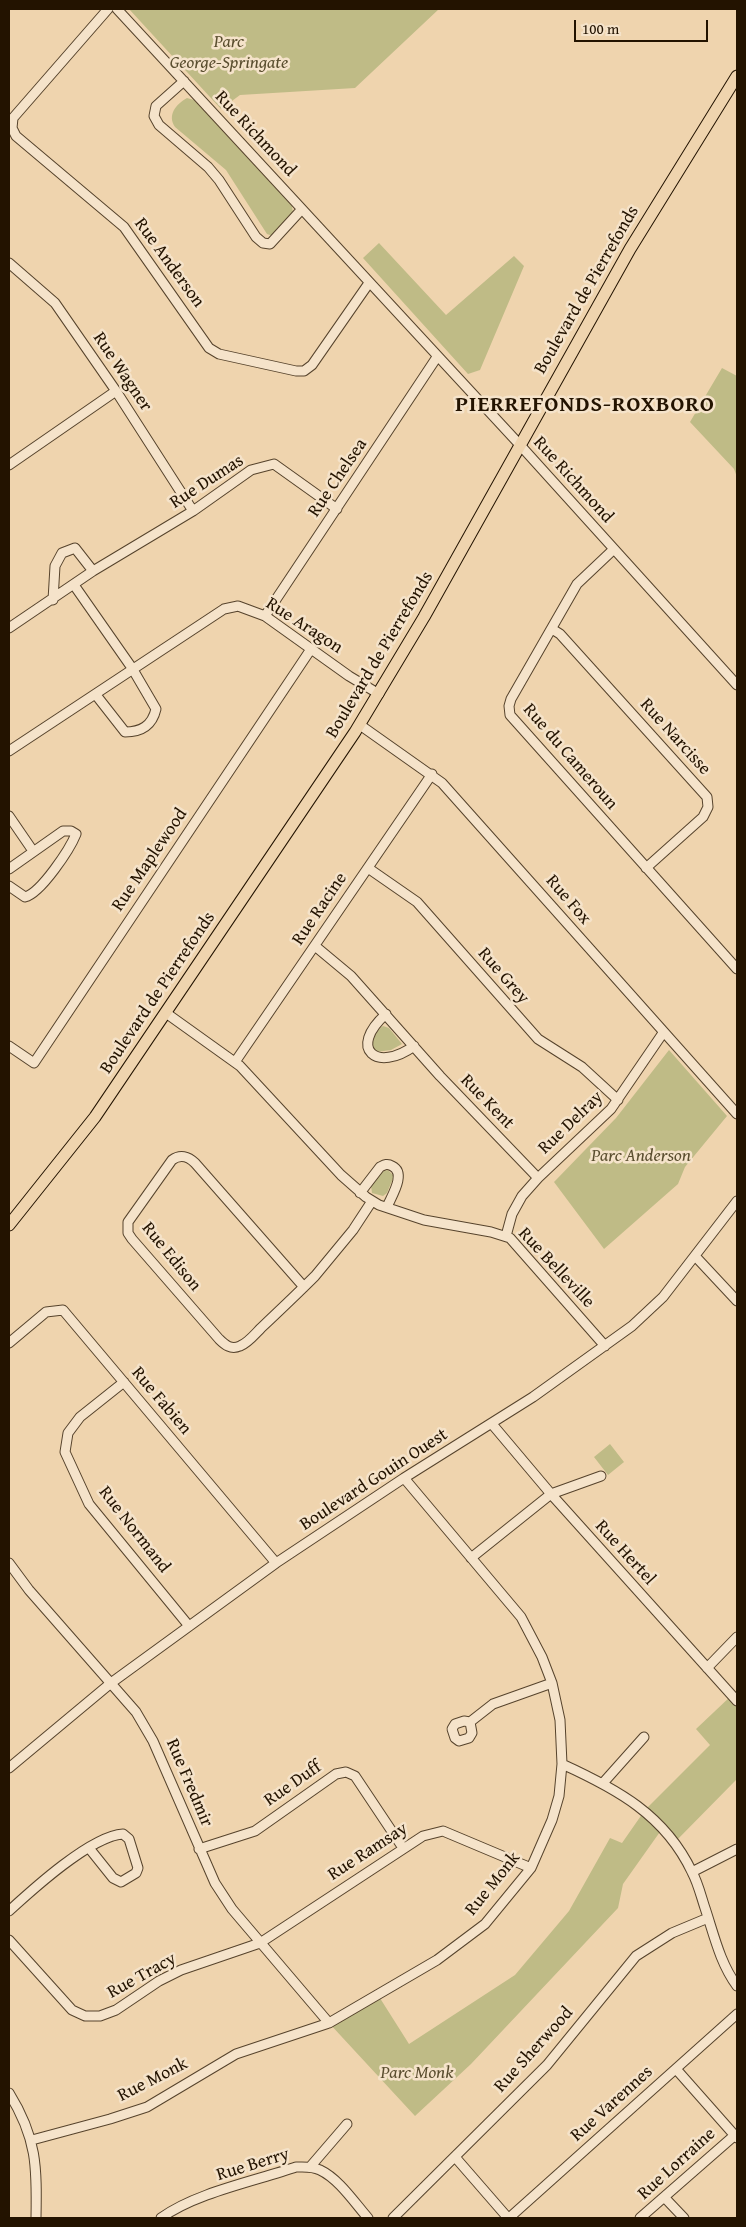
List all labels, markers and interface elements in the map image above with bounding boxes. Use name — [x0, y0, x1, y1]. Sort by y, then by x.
scale bar — [576, 10, 710, 42]
text: 100 m — [582, 18, 619, 39]
park label: Parc George-Springate — [170, 31, 288, 74]
street label: Rue Richmond — [210, 87, 300, 181]
street label: Boulevard de Pierrefonds — [530, 202, 644, 378]
street label: Rue Anderson — [129, 214, 209, 312]
street label: Rue Wagner — [88, 328, 156, 416]
district label: PIERREFONDS-ROXBORO — [453, 392, 717, 418]
street label: Rue Richmond — [528, 432, 618, 528]
street label: Rue Chelsea — [304, 435, 372, 521]
street label: Rue Dumas — [166, 450, 248, 514]
street label: Boulevard de Pierrefonds — [322, 568, 438, 742]
street label: Rue Aragon — [261, 593, 347, 659]
street label: Rue Narcisse — [635, 694, 715, 780]
street label: Rue du Cameroun — [518, 700, 622, 814]
street label: Rue Maplewood — [108, 804, 192, 916]
street label: Rue Racine — [288, 869, 352, 949]
street label: Rue Fox — [541, 871, 595, 929]
street label: Boulevard de Pierrefonds — [96, 908, 220, 1078]
street label: Rue Grey — [473, 943, 533, 1009]
street label: Rue Kent — [456, 1070, 518, 1134]
street label: Rue Delray — [534, 1087, 608, 1159]
park label: Parc Anderson — [591, 1145, 691, 1167]
street label: Rue Edison — [137, 1218, 205, 1296]
street label: Rue Belleville — [513, 1223, 599, 1313]
street label: Rue Fabien — [126, 1363, 196, 1439]
street label: Boulevard Gouin Ouest — [296, 1424, 452, 1536]
street label: Rue Normand — [94, 1482, 174, 1578]
street label: Rue Hertel — [590, 1516, 660, 1590]
street label: Rue Fredmir — [161, 1736, 217, 1830]
street label: Rue Duff — [260, 1757, 326, 1811]
street label: Rue Ramsay — [324, 1818, 412, 1886]
street label: Rue Monk — [461, 1848, 525, 1920]
street label: Rue Tracy — [104, 1948, 180, 2004]
street label: Rue Sherwood — [490, 2003, 578, 2097]
street label: Rue Monk — [114, 2053, 192, 2107]
street label: Rue Varennes — [566, 2061, 658, 2147]
park label: Parc Monk — [381, 2062, 453, 2084]
street label: Rue Lorraine — [634, 2123, 720, 2205]
street label: Rue Berry — [214, 2144, 292, 2186]

